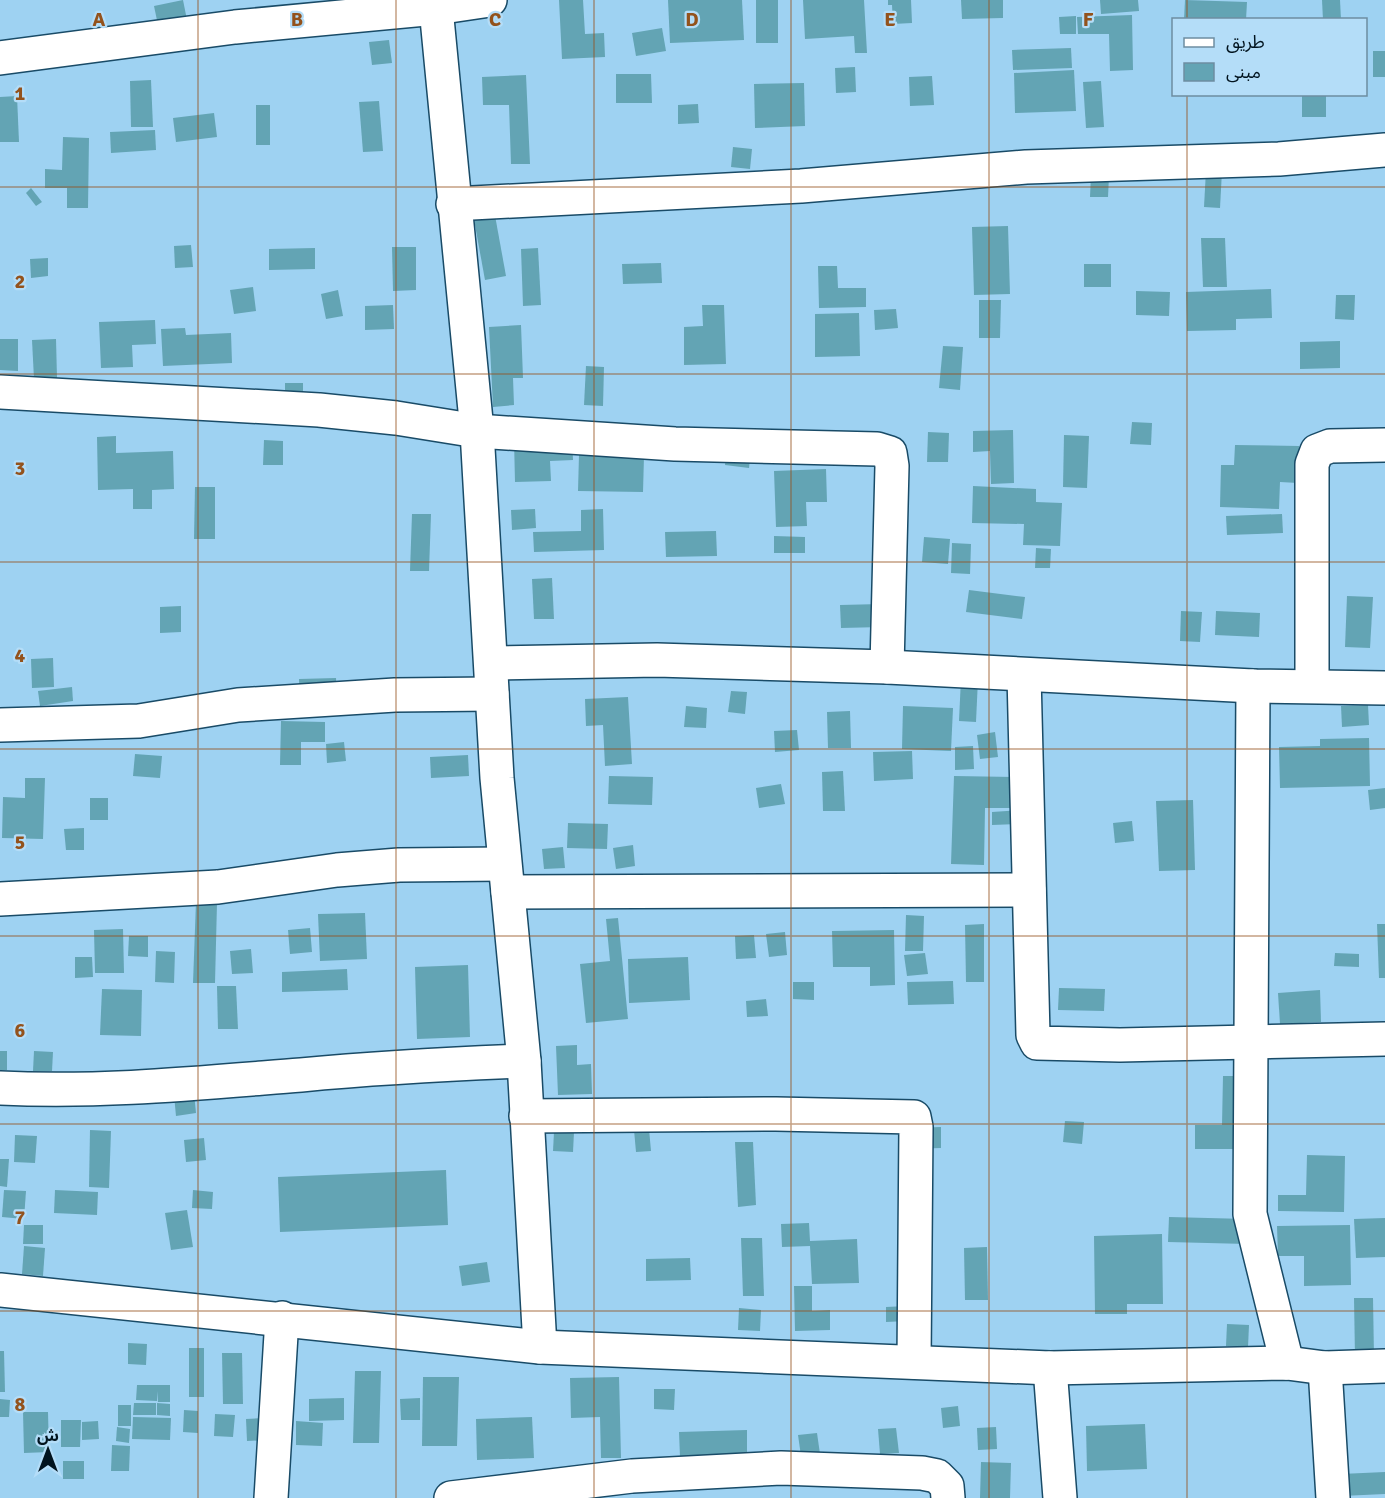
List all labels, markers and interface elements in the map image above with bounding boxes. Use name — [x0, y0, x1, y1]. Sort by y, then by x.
text: A — [93, 7, 106, 32]
text: B — [291, 7, 303, 32]
text: C — [489, 7, 501, 32]
text: D — [685, 7, 699, 32]
text: E — [884, 7, 896, 32]
text: F — [1083, 7, 1094, 32]
legend — [1172, 18, 1367, 96]
text: طريق — [1226, 31, 1265, 53]
text: مبنى — [1226, 61, 1261, 83]
text: 1 — [15, 81, 26, 106]
text: 2 — [15, 269, 25, 294]
text: 3 — [15, 456, 25, 481]
text: 4 — [15, 643, 26, 668]
text: 5 — [15, 830, 25, 855]
text: 6 — [15, 1018, 26, 1043]
text: 7 — [15, 1205, 26, 1230]
text: 8 — [15, 1392, 26, 1417]
north arrow — [18, 1420, 78, 1480]
text: ش — [37, 1426, 59, 1446]

